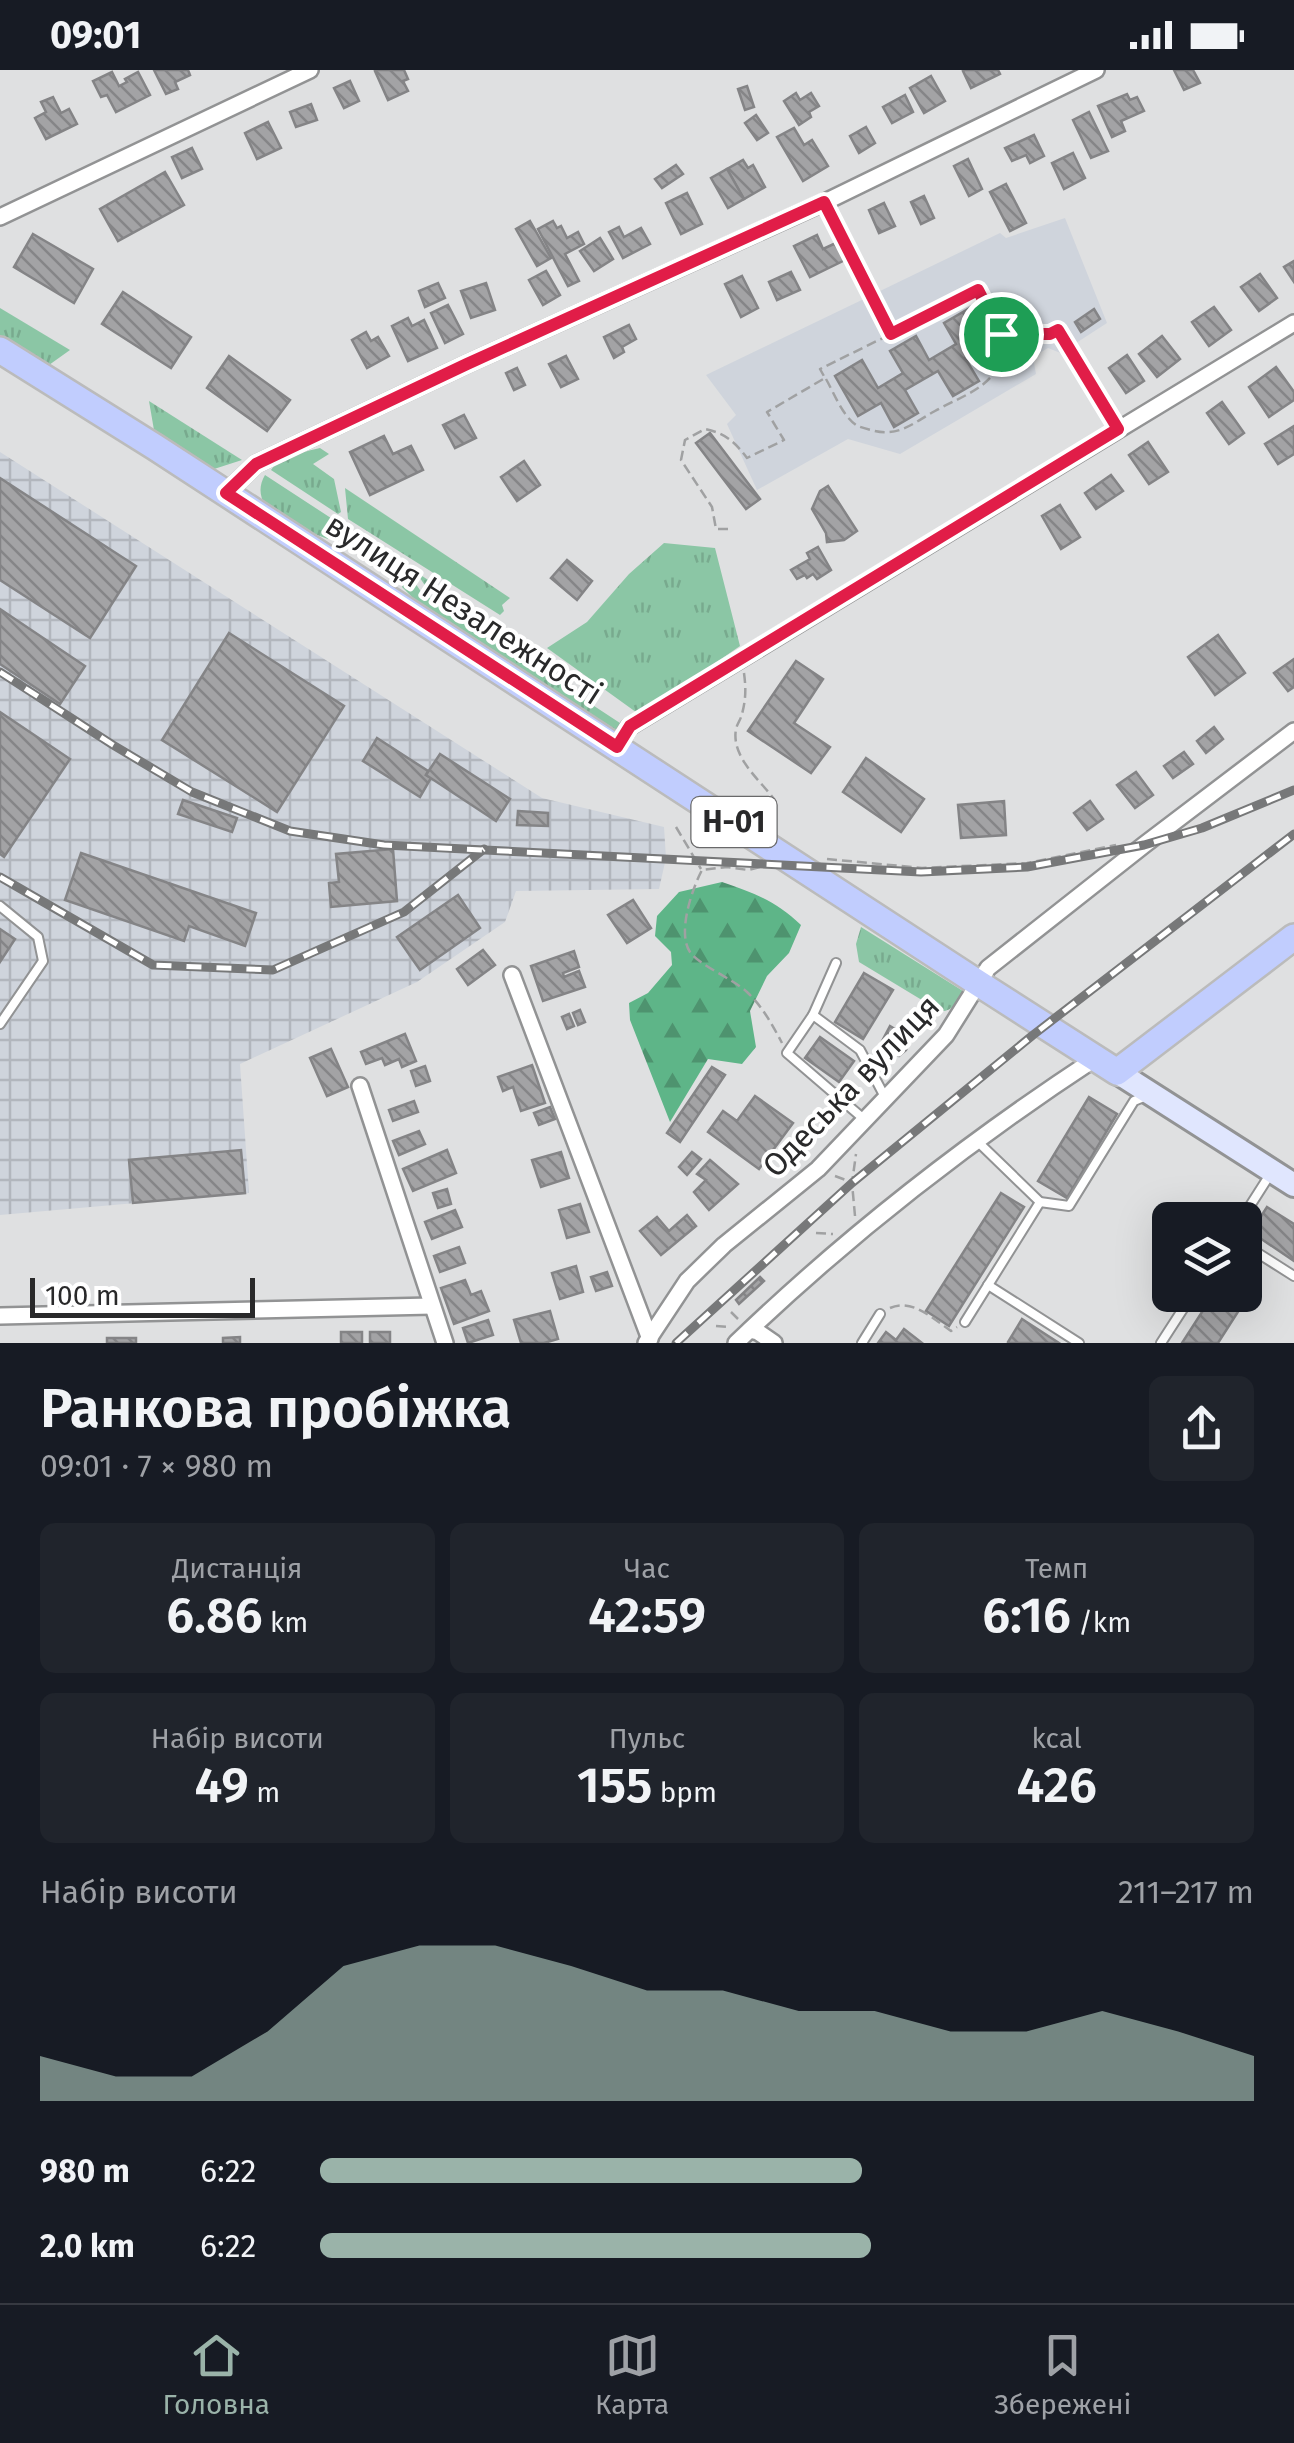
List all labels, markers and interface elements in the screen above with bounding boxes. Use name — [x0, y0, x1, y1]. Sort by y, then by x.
text: 09:01 — [50, 12, 141, 58]
pin — [959, 292, 1044, 377]
icon: arrive — [974, 307, 1029, 362]
street label: вулиця Незалежності — [319, 505, 609, 713]
road number: Н-01 — [692, 797, 776, 847]
street label: Одеська вулиця — [755, 987, 947, 1185]
map controls — [1152, 1202, 1262, 1312]
button: layers — [1152, 1202, 1262, 1312]
scale bar — [30, 1273, 255, 1318]
text: 100 m — [45, 1279, 120, 1312]
text: Ранкова пробіжка — [40, 1376, 511, 1442]
button: share — [1149, 1376, 1254, 1481]
text: 09:01 · 7 × 980 m — [40, 1447, 273, 1485]
text: Дистанція — [172, 1552, 303, 1585]
text: Час — [624, 1552, 670, 1585]
text: Темп — [1025, 1552, 1088, 1585]
text: 6.86 — [166, 1585, 263, 1645]
text: 42:59 — [588, 1585, 706, 1645]
text: 6:16 — [982, 1585, 1071, 1645]
text: km — [263, 1606, 308, 1639]
text: /km — [1071, 1606, 1131, 1639]
text: Набір висоти — [151, 1722, 324, 1755]
text: Пульс — [609, 1722, 685, 1755]
text: kcal — [1031, 1722, 1082, 1755]
text: 49 — [194, 1755, 249, 1815]
text: 155 — [577, 1755, 652, 1815]
text: 426 — [1017, 1755, 1097, 1815]
text: m — [249, 1776, 280, 1809]
text: bpm — [652, 1776, 717, 1809]
text: Набір висоти — [40, 1873, 238, 1911]
text: 211–217 m — [1118, 1873, 1254, 1911]
text: 980 m — [40, 2152, 130, 2190]
text: 6:22 — [200, 2152, 256, 2190]
text: 2.0 km — [40, 2227, 135, 2265]
text: 6:22 — [200, 2227, 256, 2265]
tab: Головна — [162, 2328, 270, 2421]
tab: Карта — [595, 2328, 669, 2421]
tab: Збережені — [994, 2328, 1132, 2421]

